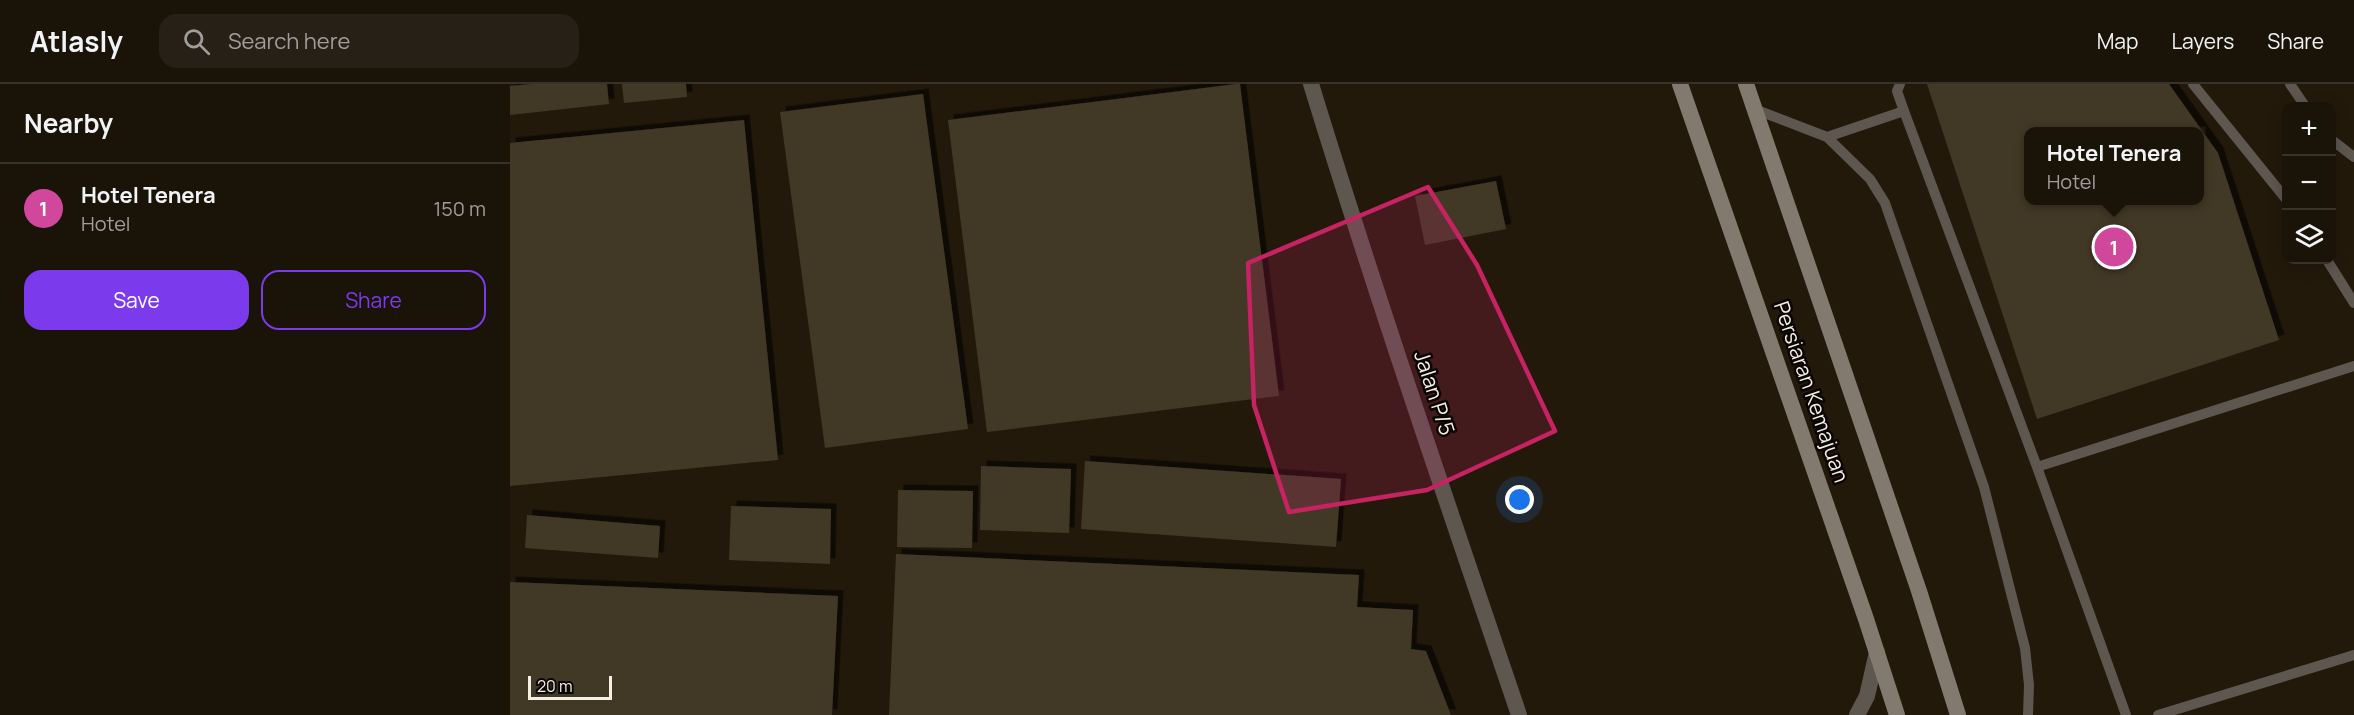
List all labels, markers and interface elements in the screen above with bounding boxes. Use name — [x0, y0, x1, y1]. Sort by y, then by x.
search box — [159, 14, 579, 68]
text: Atlasly — [30, 22, 123, 60]
icon: search — [180, 25, 213, 58]
text: Search here — [228, 26, 350, 56]
text: Map — [2097, 27, 2138, 55]
text: Layers — [2171, 27, 2234, 55]
text: Share — [2267, 27, 2324, 55]
map controls — [2282, 102, 2336, 264]
button: + — [2282, 102, 2336, 156]
text: Nearby — [24, 105, 113, 141]
popup — [2024, 127, 2204, 205]
text: Hotel Tenera — [2047, 138, 2181, 168]
button: − — [2282, 156, 2336, 210]
text: Hotel — [2047, 168, 2096, 195]
text: Hotel Tenera — [81, 180, 216, 210]
text: 1 — [39, 195, 48, 222]
text: 150 m — [433, 195, 486, 222]
text: Hotel — [81, 210, 131, 237]
button: layers — [2282, 210, 2336, 264]
pin: 1 — [2094, 224, 2134, 270]
button: Save — [24, 270, 249, 330]
button: Share — [261, 270, 486, 330]
street label: Persiaran Kemajuan — [1768, 297, 1856, 486]
street label: Jalan P/5 — [1408, 347, 1462, 439]
your location — [1505, 485, 1534, 514]
scale bar — [528, 673, 612, 700]
text: 20 m — [537, 675, 573, 697]

